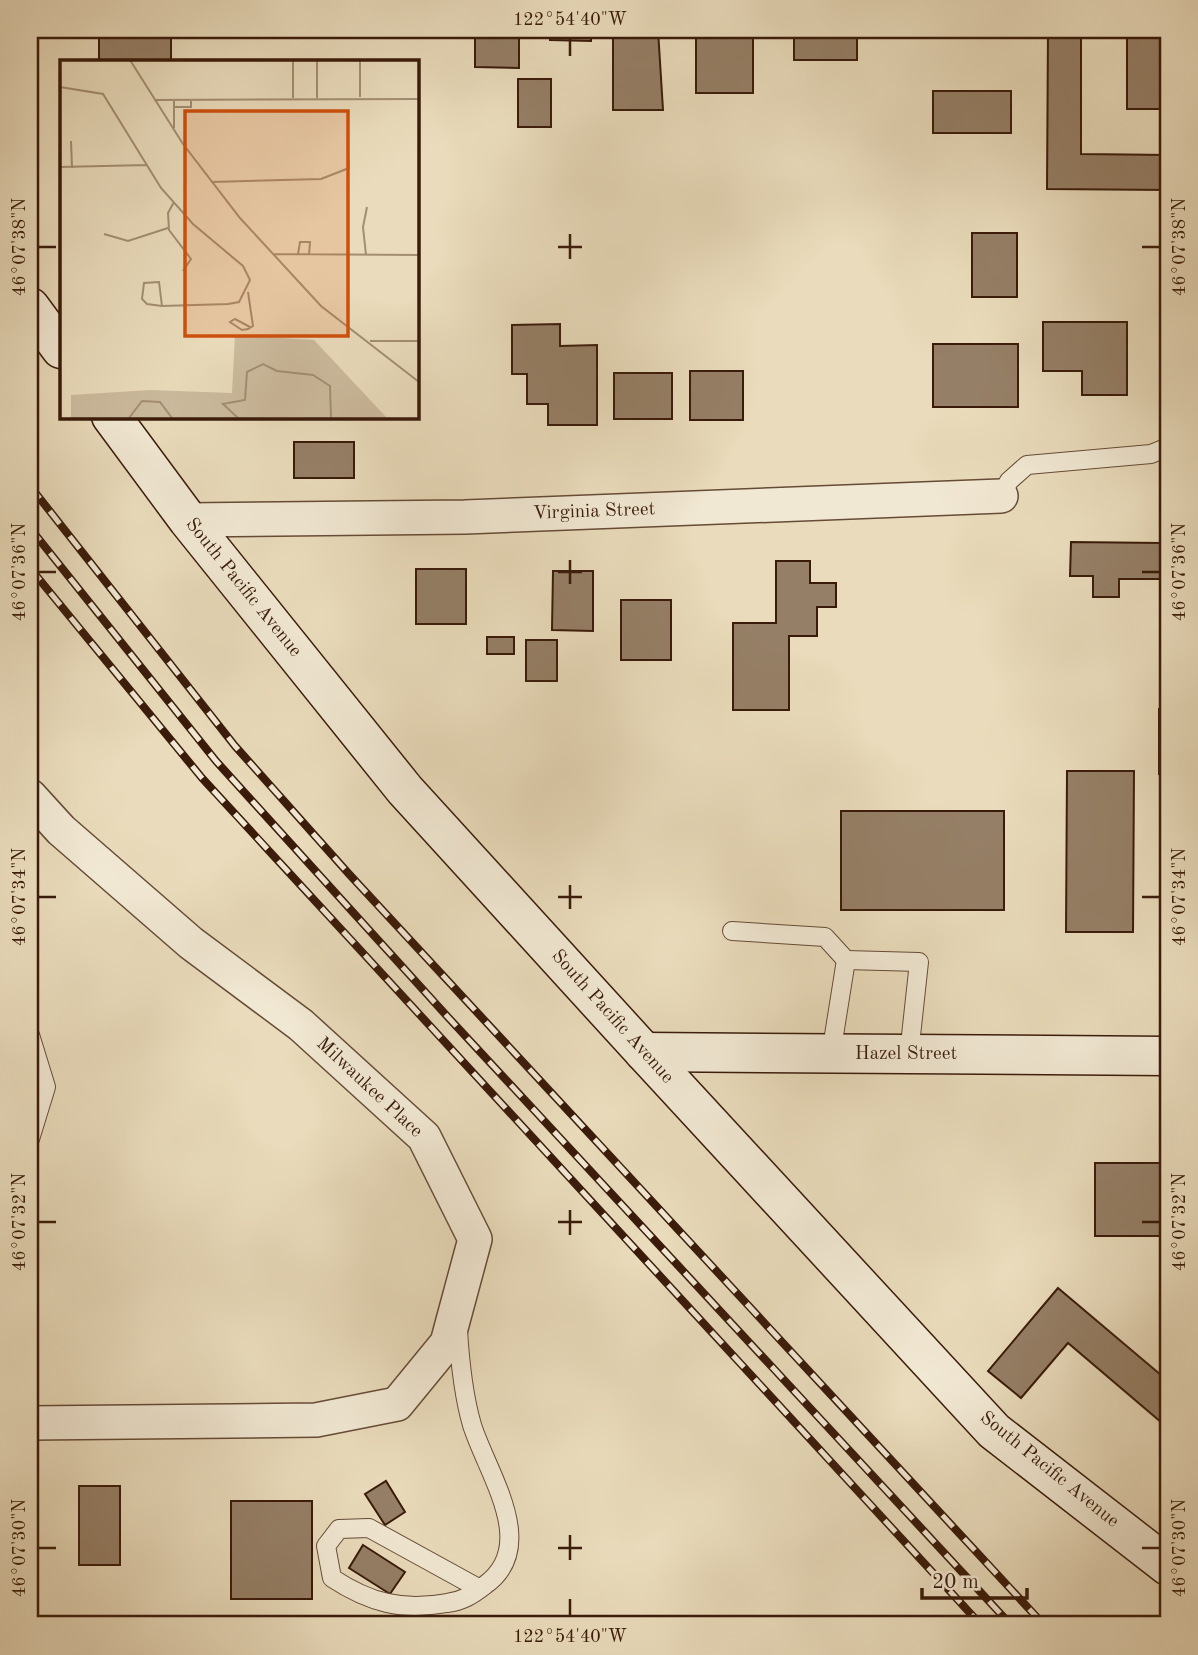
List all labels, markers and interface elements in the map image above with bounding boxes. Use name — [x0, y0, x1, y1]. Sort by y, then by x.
text: 122°54'40"W — [513, 11, 627, 29]
inset map — [60, 60, 418, 418]
text: 46°07'38"N — [11, 198, 29, 296]
text: 46°07'38"N — [1171, 198, 1189, 296]
street label: Virginia Street — [532, 500, 656, 524]
street label: South Pacific Avenue — [181, 515, 305, 661]
text: 46°07'36"N — [11, 523, 29, 621]
text: 46°07'36"N — [1171, 523, 1189, 621]
text: 46°07'34"N — [11, 848, 29, 946]
text: 46°07'34"N — [1171, 848, 1189, 946]
street label: South Pacific Avenue — [547, 947, 677, 1087]
street label: Milwaukee Place — [312, 1034, 426, 1142]
street label: Hazel Street — [855, 1045, 957, 1064]
text: 46°07'32"N — [11, 1173, 29, 1271]
text: 46°07'32"N — [1171, 1173, 1189, 1271]
street label: South Pacific Avenue — [976, 1408, 1122, 1532]
text: 46°07'30"N — [11, 1499, 29, 1597]
text: 46°07'30"N — [1171, 1499, 1189, 1597]
scale bar — [922, 1557, 1026, 1601]
text: 20 m — [932, 1572, 979, 1593]
text: 122°54'40"W — [513, 1628, 627, 1646]

